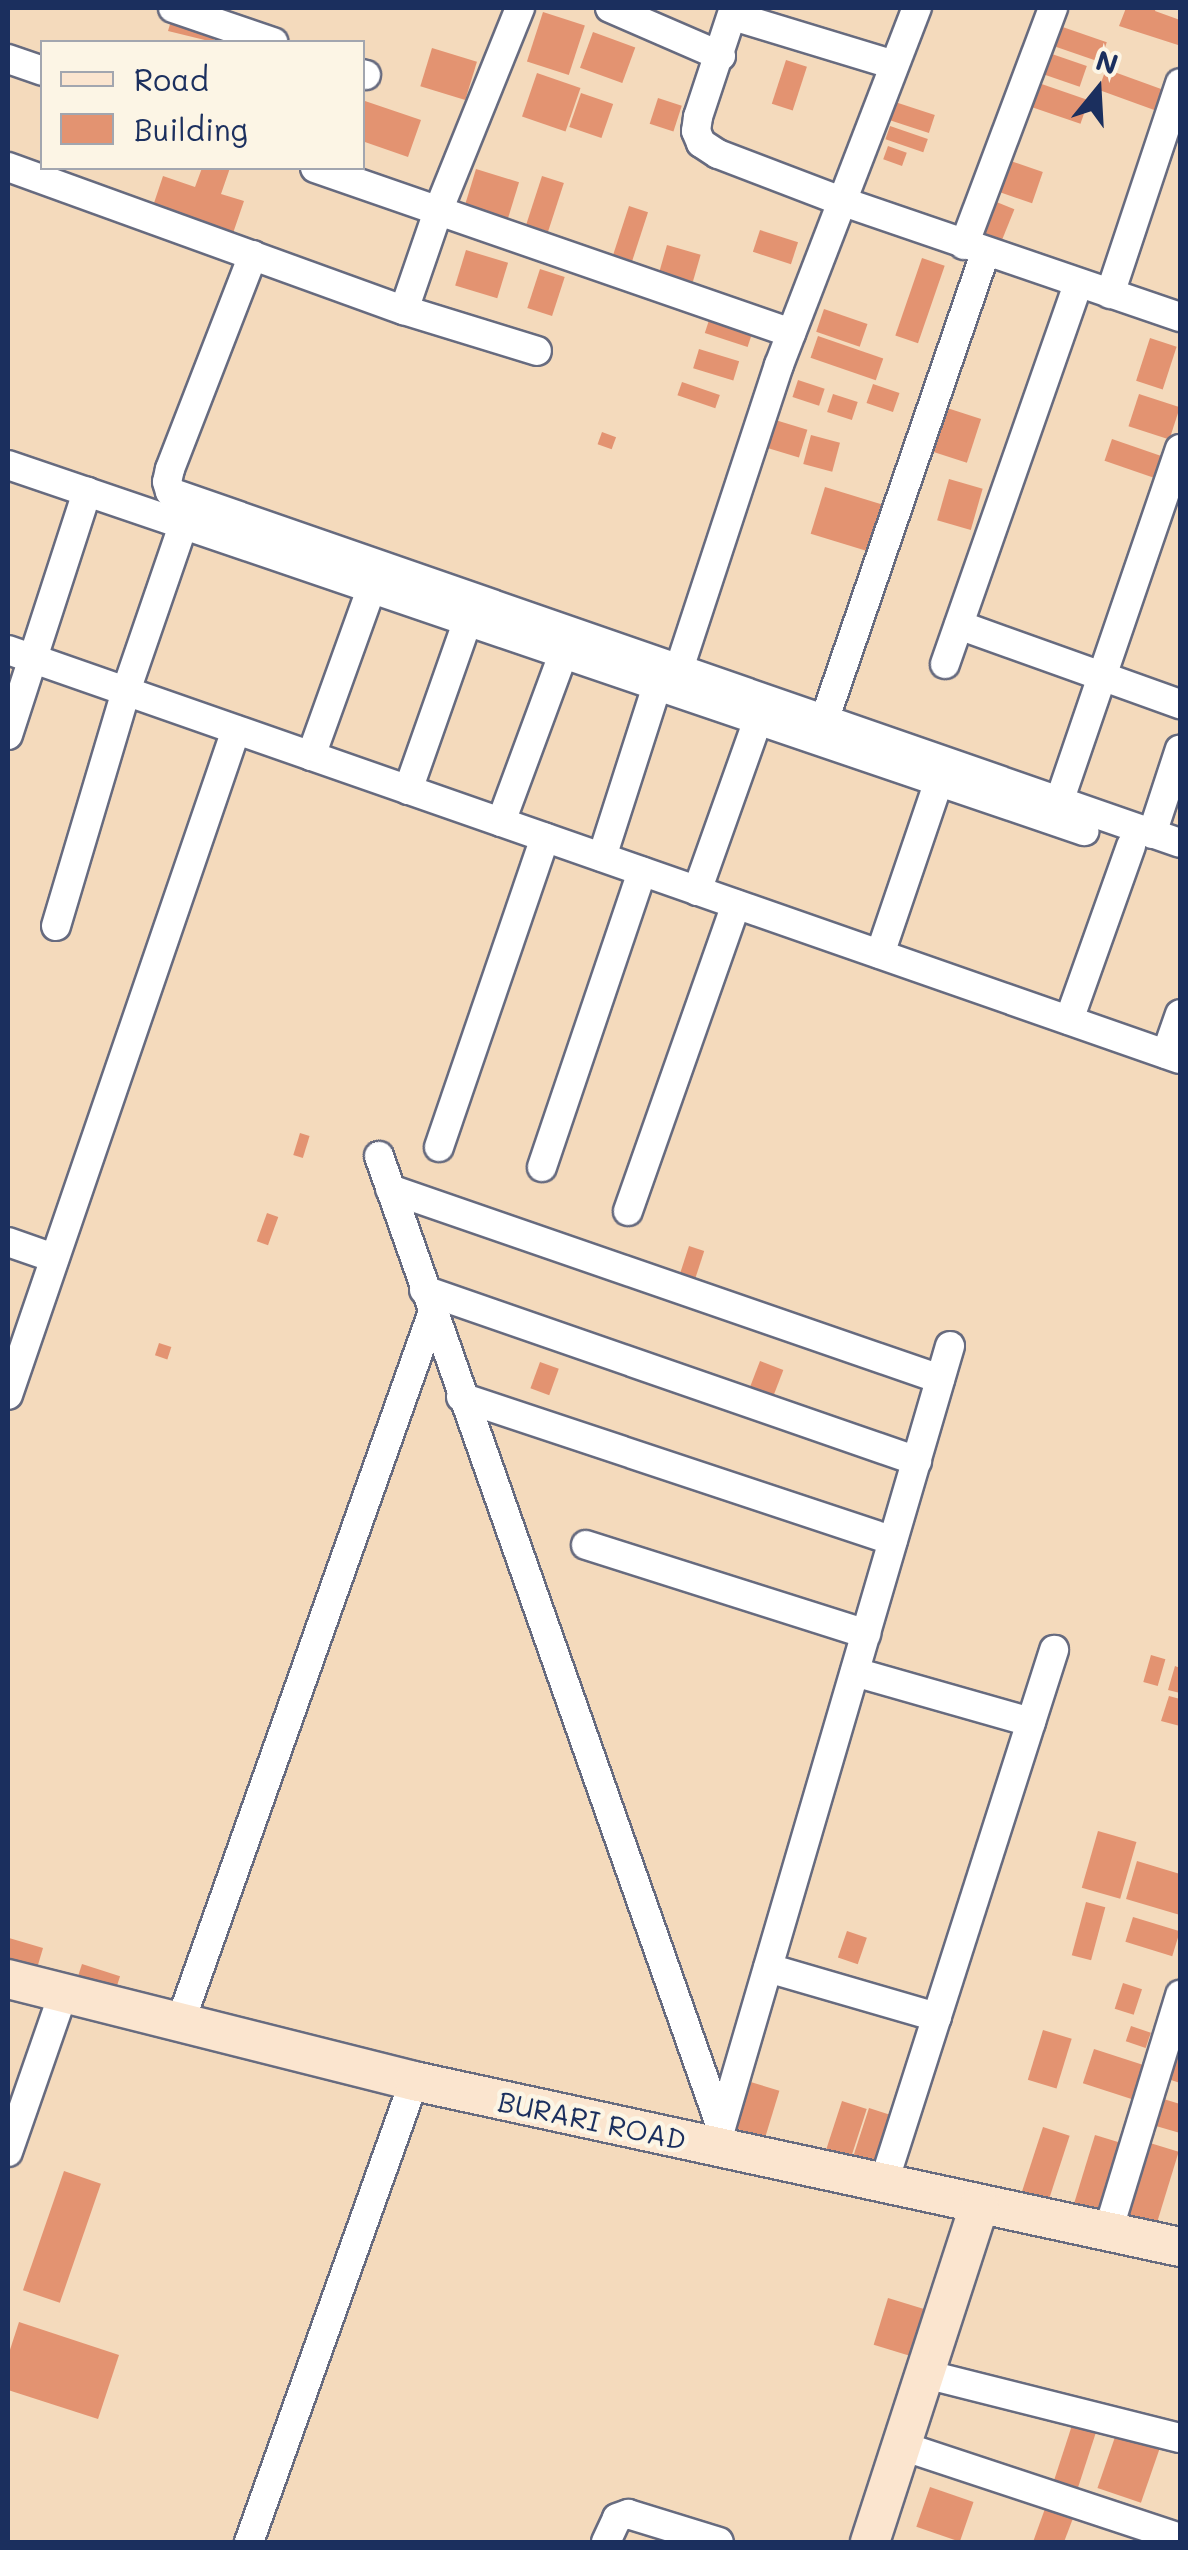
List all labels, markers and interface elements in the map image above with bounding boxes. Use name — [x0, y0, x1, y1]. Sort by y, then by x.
legend — [40, 40, 365, 170]
north arrow — [1048, 40, 1148, 140]
text: N — [1092, 41, 1123, 82]
text: Road — [134, 59, 209, 99]
text: Building — [134, 109, 248, 149]
street label: BURARI ROAD — [495, 2084, 689, 2156]

